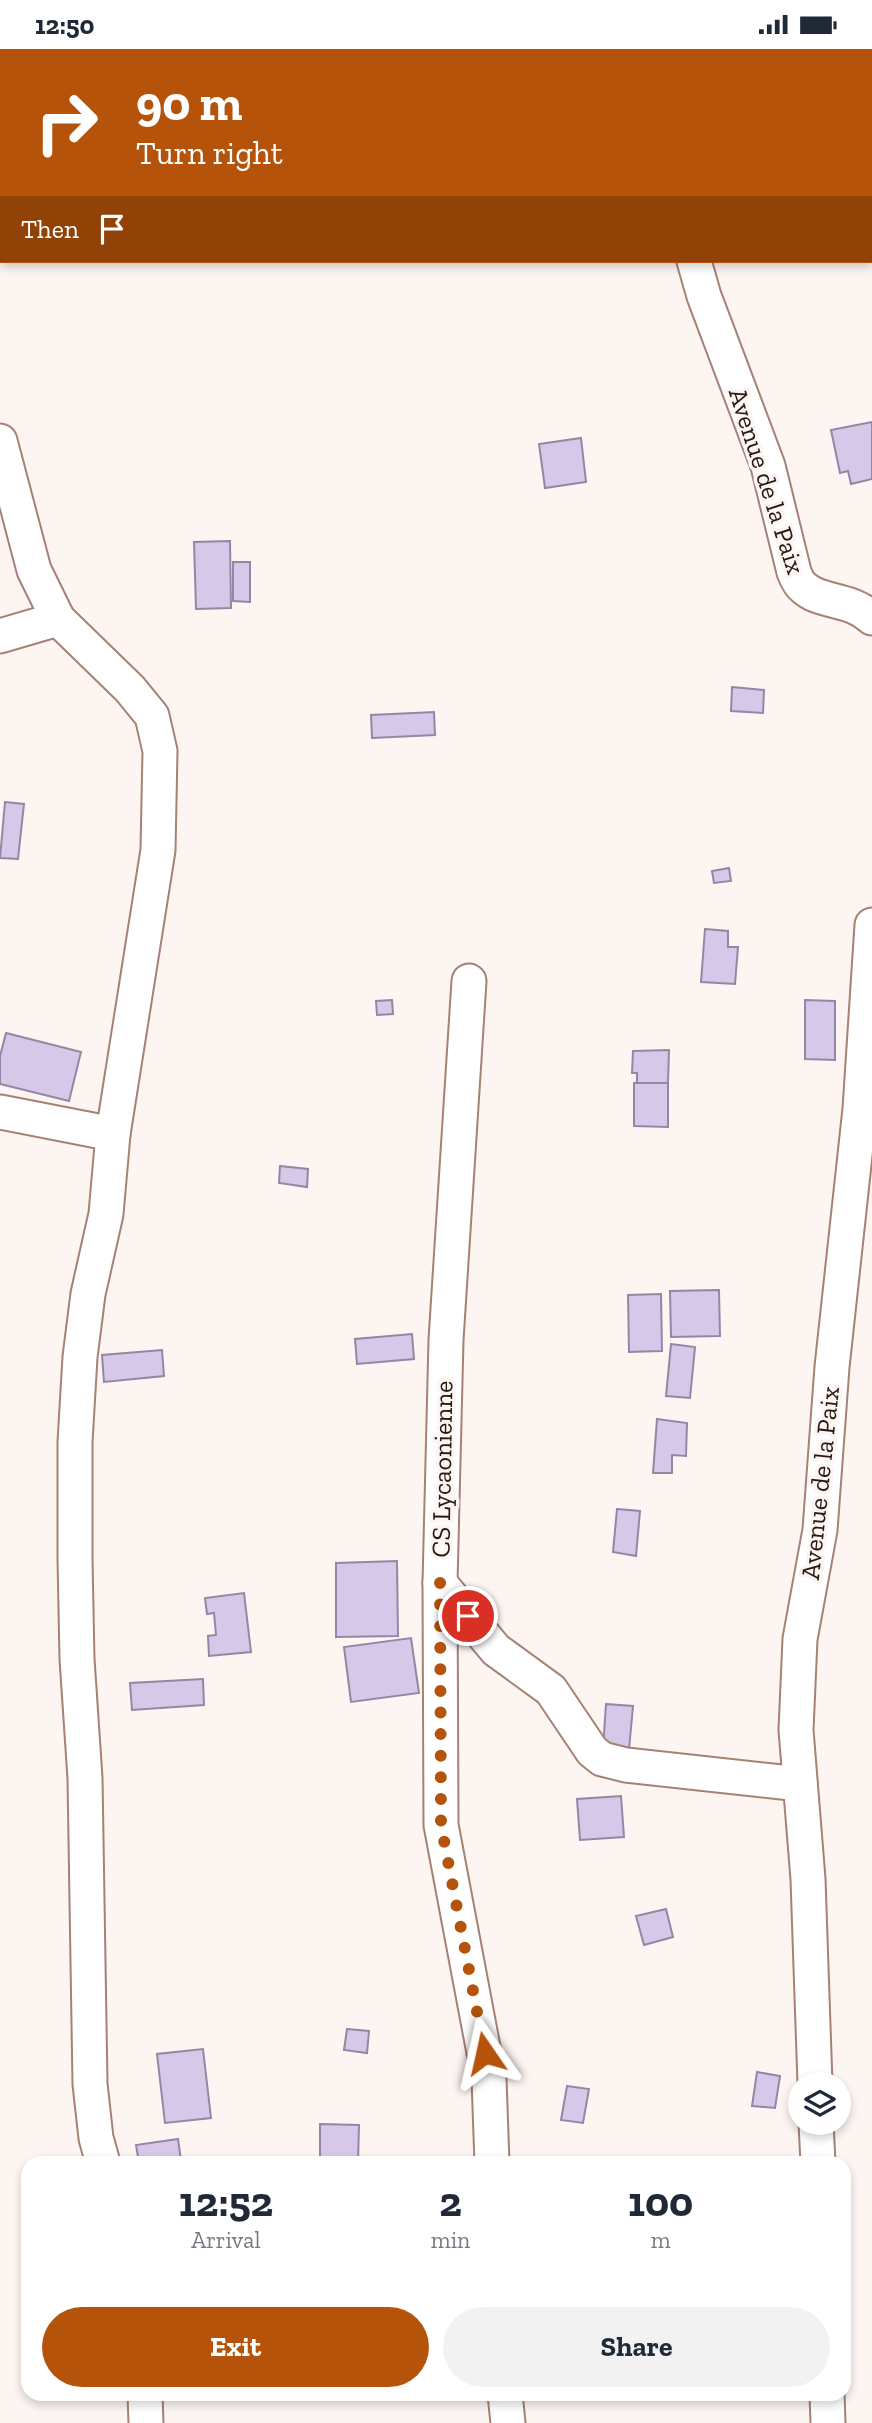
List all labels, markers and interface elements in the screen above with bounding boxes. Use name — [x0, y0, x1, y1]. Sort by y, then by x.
text: 12:50 — [35, 9, 94, 41]
text: 90 m — [136, 74, 243, 133]
icon: right — [21, 77, 112, 168]
text: Turn right — [136, 134, 283, 172]
icon: arrive — [93, 210, 131, 248]
text: Then — [21, 213, 79, 245]
street label: Avenue de la Paix — [722, 384, 812, 578]
street label: CS Lycaonienne — [424, 1380, 460, 1558]
street label: Avenue de la Paix — [794, 1385, 846, 1581]
pin — [438, 1586, 498, 1646]
icon: arrive — [449, 1597, 487, 1635]
position arrow — [448, 2016, 522, 2090]
map controls — [788, 2072, 851, 2135]
button: layers — [788, 2072, 851, 2135]
text: 12:52 — [179, 2176, 273, 2227]
text: 2 — [439, 2176, 462, 2227]
text: 100 — [628, 2176, 693, 2227]
text: Arrival — [191, 2226, 261, 2254]
text: min — [431, 2226, 470, 2254]
text: m — [651, 2226, 671, 2254]
button: Exit — [42, 2307, 429, 2387]
button: Share — [443, 2307, 830, 2387]

